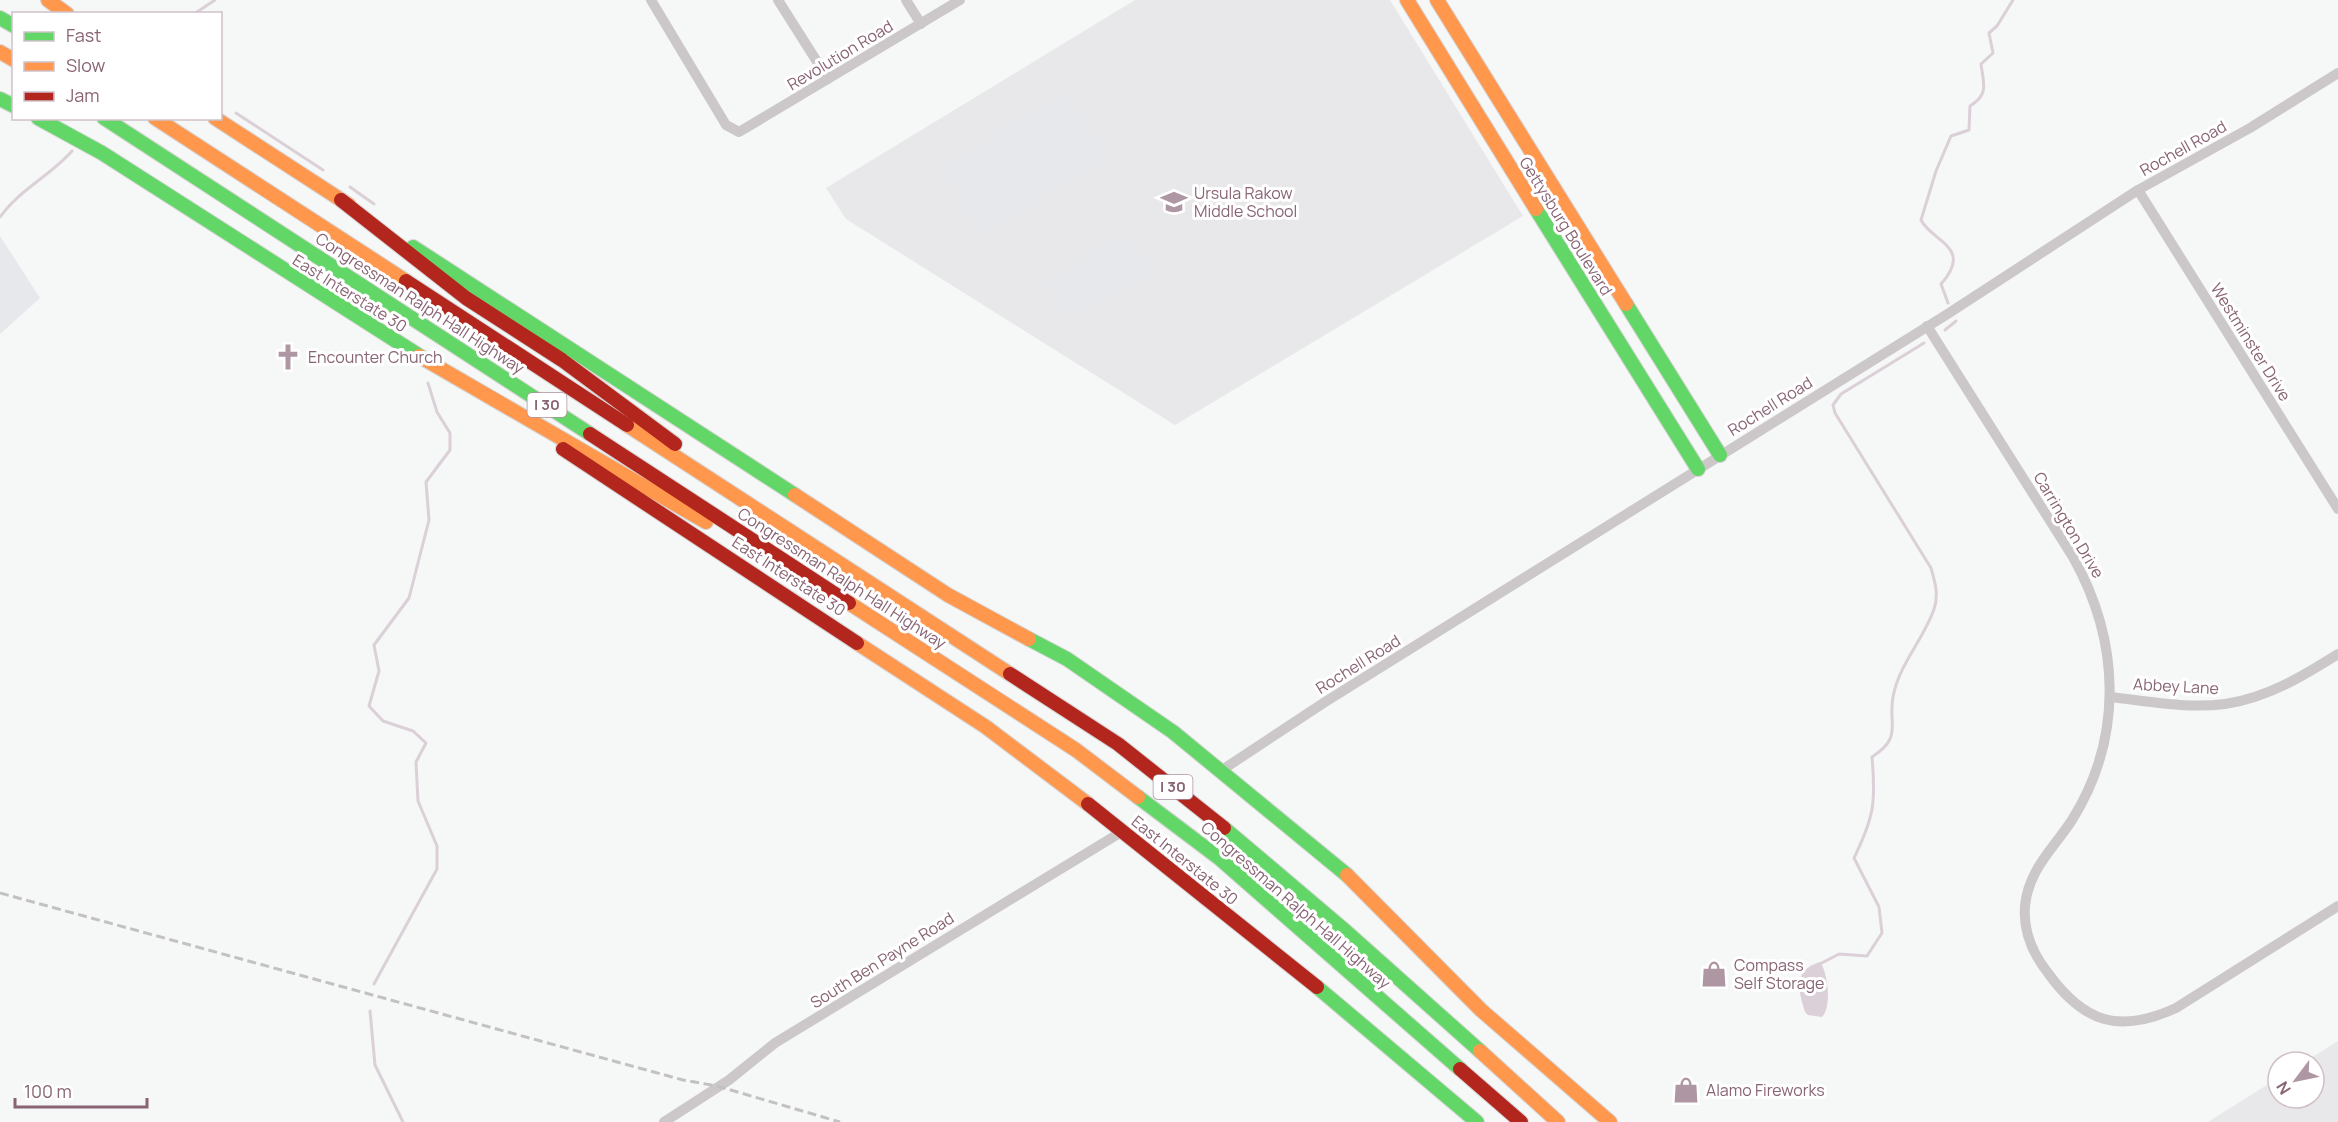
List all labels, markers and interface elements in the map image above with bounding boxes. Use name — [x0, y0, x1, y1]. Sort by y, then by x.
legend — [12, 12, 222, 120]
street label: Revolution Road — [783, 15, 897, 95]
text: Fast — [66, 23, 101, 47]
text: Slow — [66, 53, 106, 77]
text: Jam — [66, 83, 100, 107]
street label: Rochell Road — [2136, 115, 2230, 181]
street label: Gettysburg Boulevard — [1514, 152, 1618, 300]
place label: Ursula Rakow Middle School — [1194, 182, 1297, 222]
school or university icon: Ursula Rakow Middle School — [1159, 187, 1189, 217]
street label: Congressman Ralph Hall Highway — [311, 227, 529, 379]
street label: East Interstate 30 — [289, 249, 411, 337]
street label: Westminster Drive — [2206, 279, 2296, 405]
church icon: Encounter Church — [273, 342, 303, 372]
place label: Encounter Church — [308, 346, 443, 368]
street label: Rochell Road — [1724, 371, 1816, 441]
road number: I 30 — [528, 393, 566, 417]
street label: Carrington Drive — [2029, 468, 2109, 582]
street label: Congressman Ralph Hall Highway — [733, 502, 951, 654]
street label: East Interstate 30 — [728, 531, 850, 621]
street label: Rochell Road — [1312, 629, 1404, 699]
street label: Abbey Lane — [2133, 673, 2219, 699]
road number: I 30 — [1154, 775, 1192, 799]
street label: East Interstate 30 — [1127, 810, 1243, 910]
street label: Congressman Ralph Hall Highway — [1197, 816, 1396, 994]
street label: South Ben Payne Road — [806, 907, 958, 1013]
place label: Compass Self Storage — [1734, 954, 1824, 994]
shop icon: Compass Self Storage — [1699, 959, 1729, 989]
north arrow — [2266, 1050, 2326, 1110]
scale bar — [15, 1071, 147, 1109]
shop icon: Alamo Fireworks — [1671, 1075, 1701, 1105]
text: N — [2271, 1077, 2296, 1099]
text: 100 m — [24, 1079, 72, 1103]
place label: Alamo Fireworks — [1706, 1079, 1825, 1101]

